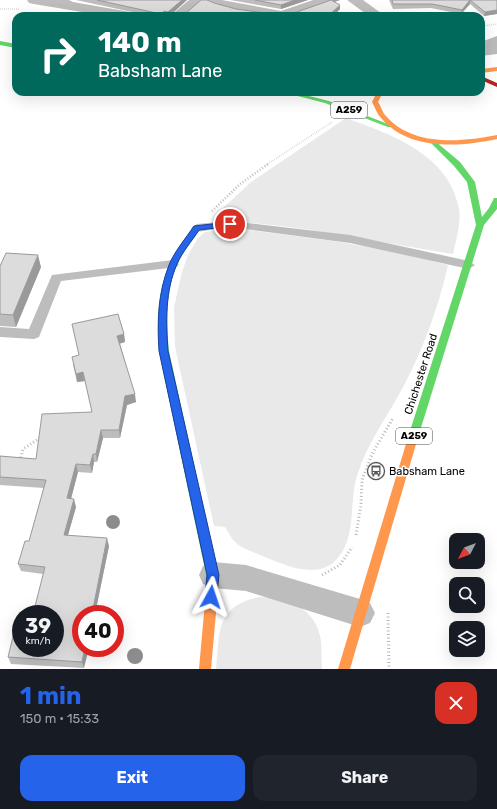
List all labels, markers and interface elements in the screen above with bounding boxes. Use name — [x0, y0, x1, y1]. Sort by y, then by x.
text: 140 m — [98, 26, 182, 59]
icon: right — [32, 28, 84, 80]
text: Babsham Lane — [98, 60, 222, 82]
road number: A259 — [331, 102, 367, 118]
pin — [213, 207, 247, 241]
icon: arrive — [219, 213, 241, 235]
street label: Chichester Road — [402, 332, 440, 416]
road number: A259 — [396, 428, 432, 444]
bus stop icon: Babsham Lane — [366, 461, 386, 481]
place label: Babsham Lane — [389, 465, 465, 478]
north arrow — [449, 533, 485, 569]
map controls — [449, 533, 485, 657]
position arrow — [190, 576, 232, 618]
button: search — [449, 577, 485, 613]
speed limit sign: 40 — [72, 605, 124, 657]
text: 39 — [25, 614, 51, 638]
button: layers — [449, 621, 485, 657]
text: km/h — [26, 635, 50, 647]
text: 1 min — [20, 682, 81, 710]
button: close — [435, 682, 477, 724]
text: 150 m · 15:33 — [20, 711, 99, 726]
button: Exit — [20, 755, 245, 801]
button: Share — [253, 755, 477, 801]

